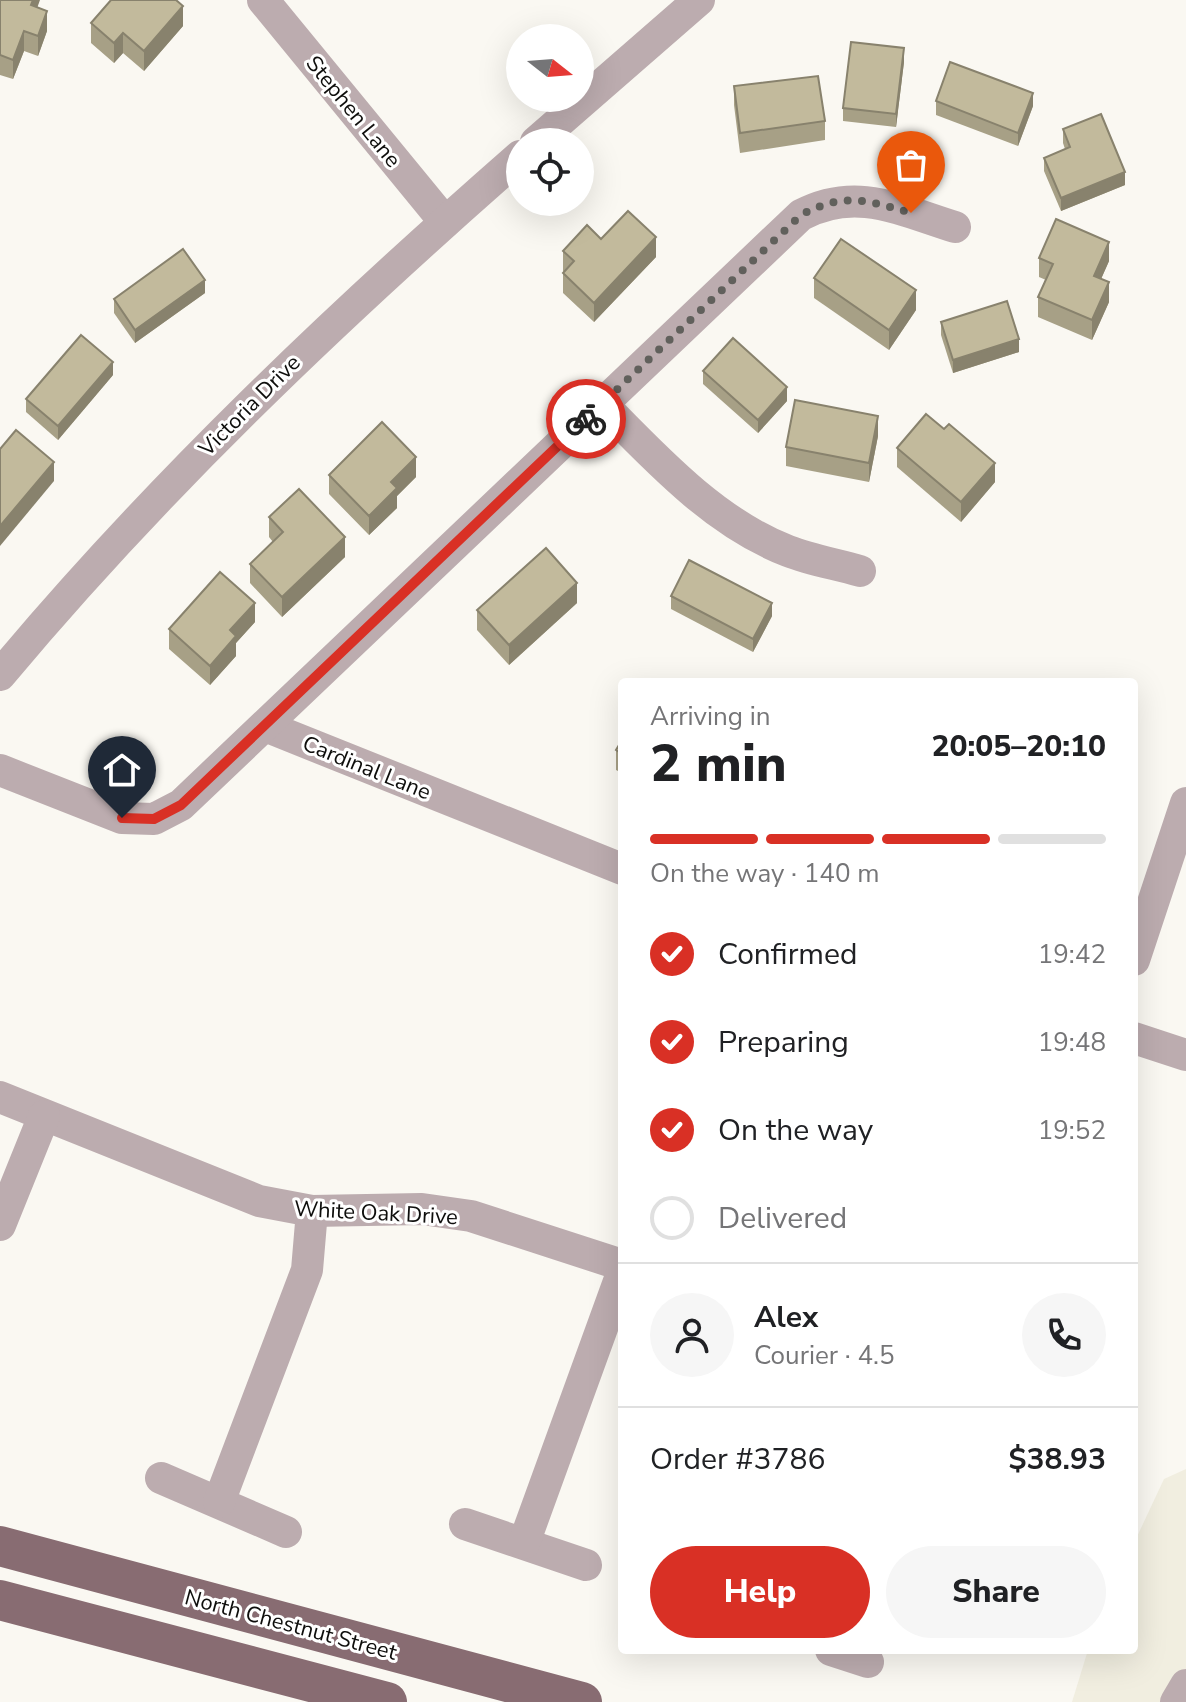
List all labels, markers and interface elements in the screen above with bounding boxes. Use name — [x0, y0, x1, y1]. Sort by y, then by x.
north arrow — [506, 24, 594, 112]
map controls — [506, 24, 594, 216]
street label: Stephen Lane — [299, 49, 408, 174]
button: locate — [506, 128, 594, 216]
pin — [877, 131, 945, 213]
icon: bag — [889, 143, 933, 187]
street label: Victoria Drive — [191, 348, 307, 464]
courier — [546, 379, 626, 459]
icon: bike — [564, 397, 608, 441]
text: Arriving in — [650, 699, 771, 734]
text: 20:05–20:10 — [931, 726, 1106, 767]
text: 2 min — [650, 728, 787, 799]
street label: Cardinal Lane — [298, 729, 435, 807]
pin — [88, 736, 156, 818]
icon: home — [100, 748, 144, 792]
text: On the way · 140 m — [650, 856, 879, 891]
icon: check — [650, 932, 694, 976]
text: Confirmed — [718, 934, 858, 975]
text: 19:42 — [1038, 937, 1106, 972]
icon: check — [650, 1020, 694, 1064]
text: Preparing — [718, 1022, 849, 1063]
text: 19:48 — [1038, 1025, 1106, 1060]
icon: check — [650, 1108, 694, 1152]
text: On the way — [718, 1110, 873, 1151]
text: 19:52 — [1038, 1113, 1106, 1148]
street label: White Oak Drive — [293, 1194, 459, 1232]
text: Delivered — [718, 1198, 847, 1239]
button: person — [650, 1293, 734, 1377]
button: phone — [1022, 1293, 1106, 1377]
text: Alex — [754, 1297, 818, 1338]
text: Courier · 4.5 — [754, 1338, 895, 1373]
text: Order #3786 — [650, 1439, 825, 1480]
text: $38.93 — [1009, 1439, 1106, 1480]
button: Help — [650, 1546, 870, 1638]
button: Share — [886, 1546, 1106, 1638]
street label: North Chestnut Street — [181, 1582, 400, 1668]

